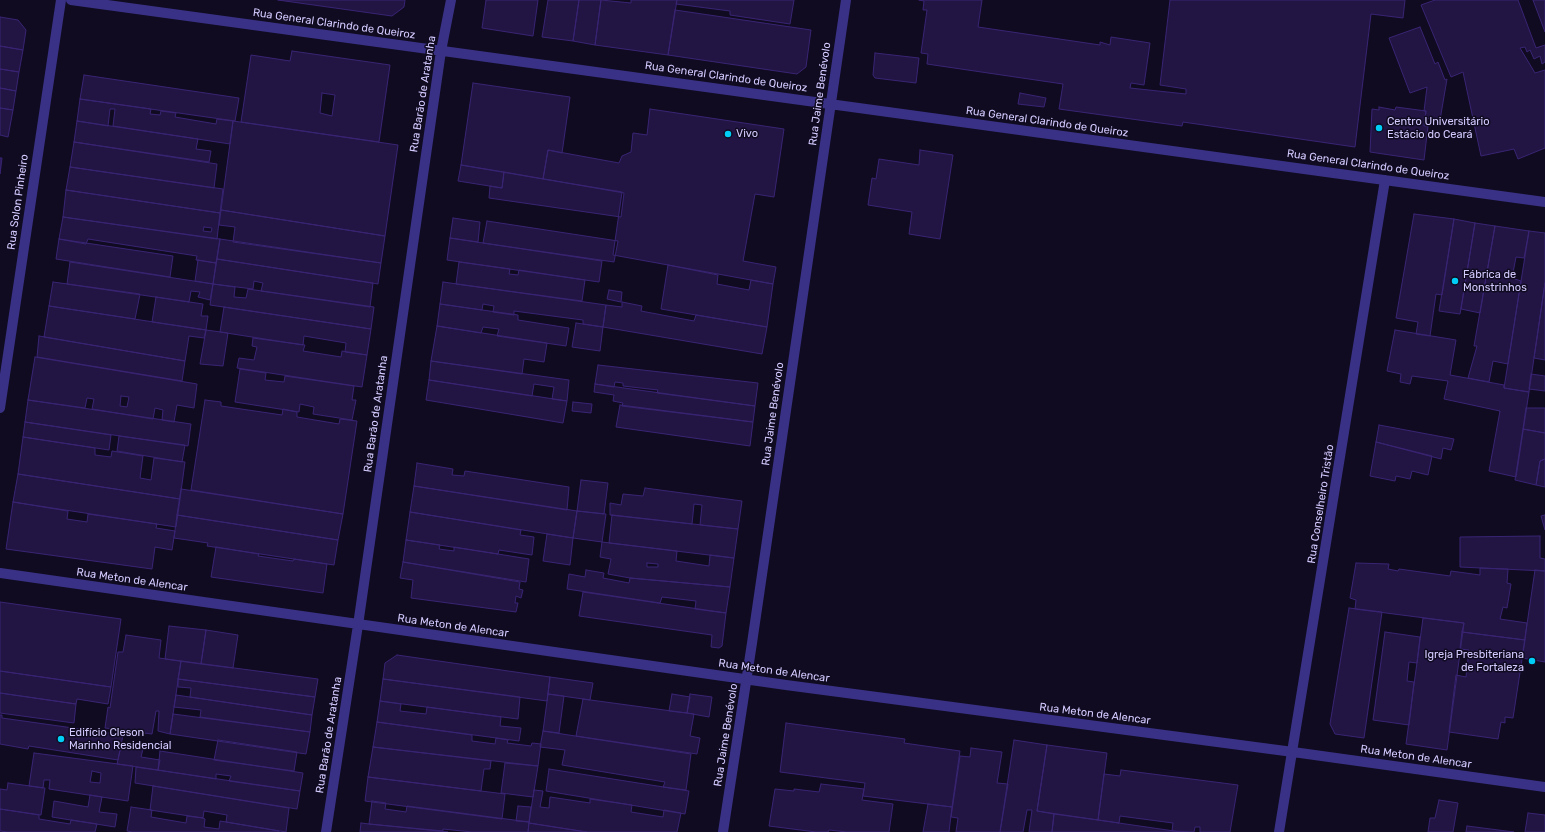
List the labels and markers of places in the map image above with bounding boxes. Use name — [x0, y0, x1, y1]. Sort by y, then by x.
place label: Centro Universitário Estácio do Ceará — [1387, 115, 1490, 141]
marker: Centro Universitário Estácio do Ceará — [1374, 123, 1384, 133]
place label: Vivo — [736, 127, 758, 141]
marker: Vivo — [723, 129, 733, 139]
place label: Fábrica de Monstrinhos — [1463, 268, 1527, 294]
marker: Fábrica de Monstrinhos — [1450, 276, 1460, 286]
place label: Igreja Presbiteriana de Fortaleza — [1424, 648, 1524, 674]
marker: Igreja Presbiteriana de Fortaleza — [1527, 656, 1537, 666]
place label: Edifício Cleson Marinho Residencial — [69, 726, 171, 752]
marker: Edifício Cleson Marinho Residencial — [56, 734, 66, 744]

